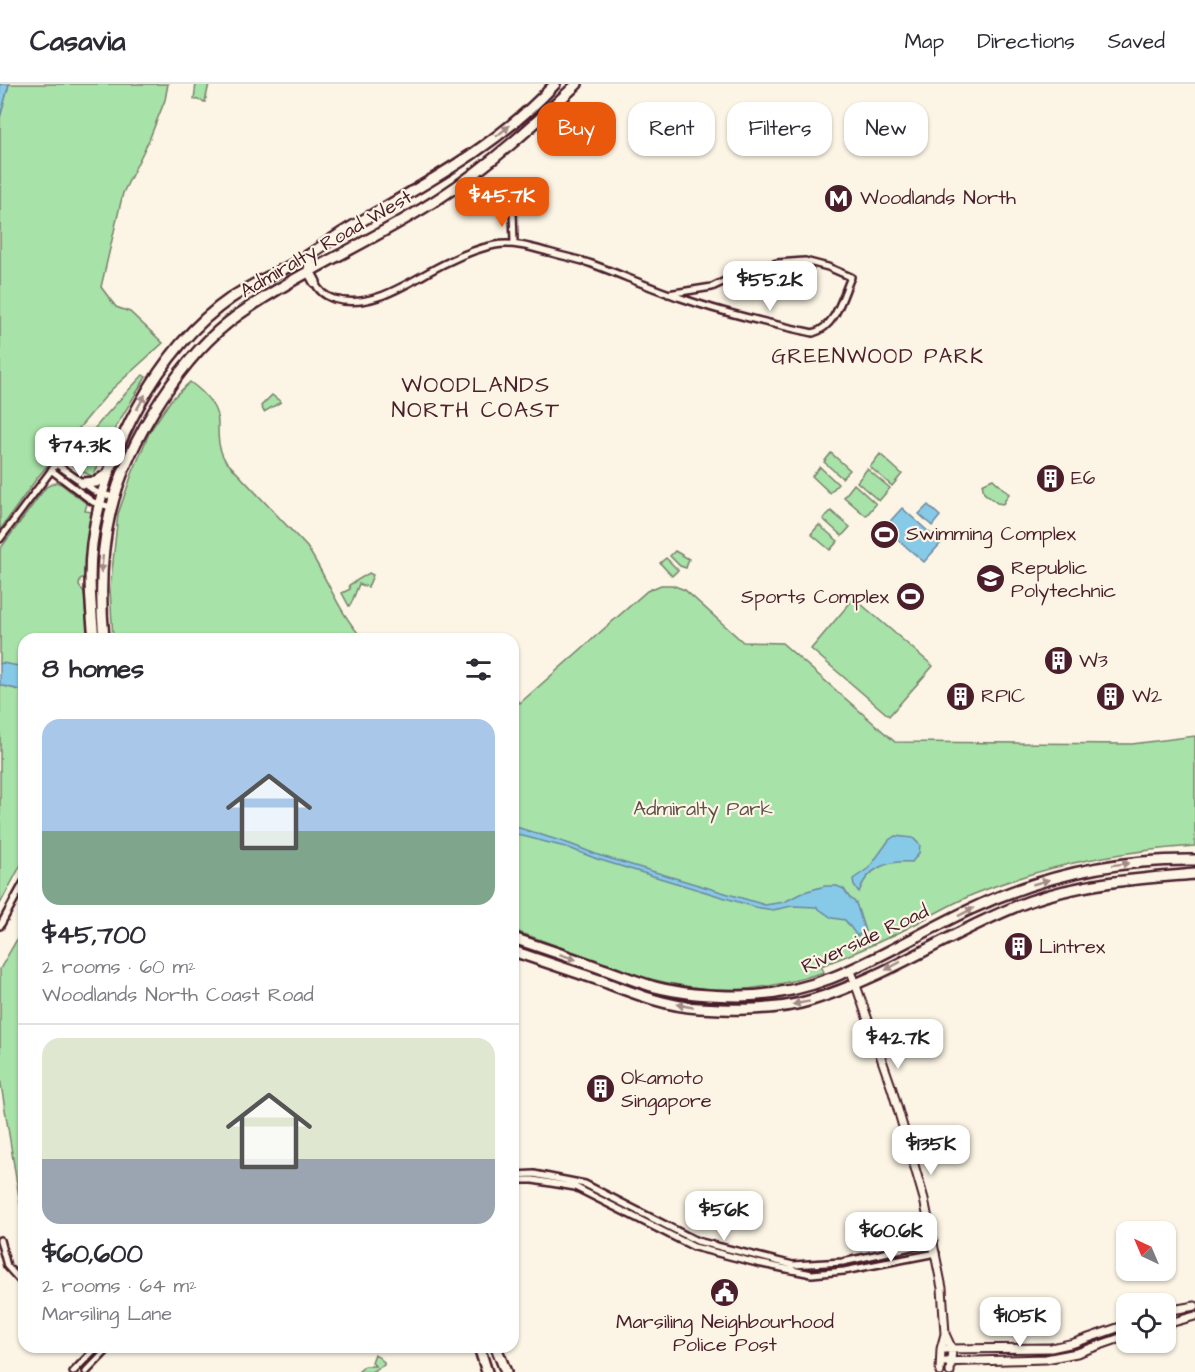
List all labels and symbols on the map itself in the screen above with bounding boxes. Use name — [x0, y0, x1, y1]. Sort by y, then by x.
one-way arrow — [495, 125, 510, 138]
pin: $45.7K — [453, 177, 551, 228]
metro station icon: Woodlands North — [823, 182, 855, 214]
street label: Admiralty Road West — [235, 183, 418, 306]
place label: Woodlands North — [860, 184, 1016, 212]
pin: $55.2K — [721, 261, 819, 312]
district label: GREENWOOD PARK — [772, 342, 984, 371]
district label: WOODLANDS NORTH COAST — [392, 370, 560, 426]
one-way arrow — [136, 393, 146, 410]
pin: $74.3K — [31, 427, 129, 478]
building icon: E6 — [1034, 462, 1066, 494]
place label: E6 — [1071, 464, 1096, 492]
sports icon: Swimming Complex — [869, 518, 901, 550]
place label: Swimming Complex — [906, 520, 1077, 549]
place label: Republic Polytechnic — [1011, 554, 1117, 606]
one-way arrow — [97, 555, 107, 574]
school or university icon: Republic Polytechnic — [974, 563, 1006, 595]
sports icon: Sports Complex — [894, 581, 926, 613]
place label: Sports Complex — [741, 583, 890, 611]
building icon: W3 — [1042, 645, 1074, 677]
place label: W3 — [1079, 647, 1108, 675]
building icon: RPIC — [944, 680, 976, 712]
building icon: W2 — [1095, 680, 1127, 712]
place label: RPIC — [981, 682, 1025, 710]
place label: W2 — [1132, 682, 1163, 710]
park label: Admiralty Park — [633, 795, 773, 824]
one-way arrow — [1111, 859, 1130, 868]
one-way arrow — [1032, 877, 1050, 886]
street label: Riverside Road — [797, 897, 933, 981]
one-way arrow — [957, 907, 975, 917]
building icon: Lintrex — [1002, 931, 1034, 963]
place label: Lintrex — [1039, 933, 1106, 961]
one-way arrow — [560, 953, 578, 962]
one-way arrow — [884, 961, 901, 971]
one-way arrow — [791, 998, 810, 1007]
one-way arrow — [675, 1001, 694, 1010]
pin: $42.7K — [849, 1019, 947, 1070]
place label: Okamoto Singapore — [621, 1064, 712, 1116]
building icon: Okamoto Singapore — [584, 1073, 616, 1105]
pin: $135K — [889, 1125, 973, 1176]
pin: $56K — [688, 1191, 760, 1242]
pin: $60.6K — [842, 1212, 940, 1263]
north arrow — [1116, 1221, 1176, 1281]
public building icon: Marsiling Neighbourhood Police Post — [709, 1276, 741, 1308]
pin: $105K — [978, 1297, 1062, 1348]
place label: Marsiling Neighbourhood Police Post — [616, 1308, 834, 1359]

